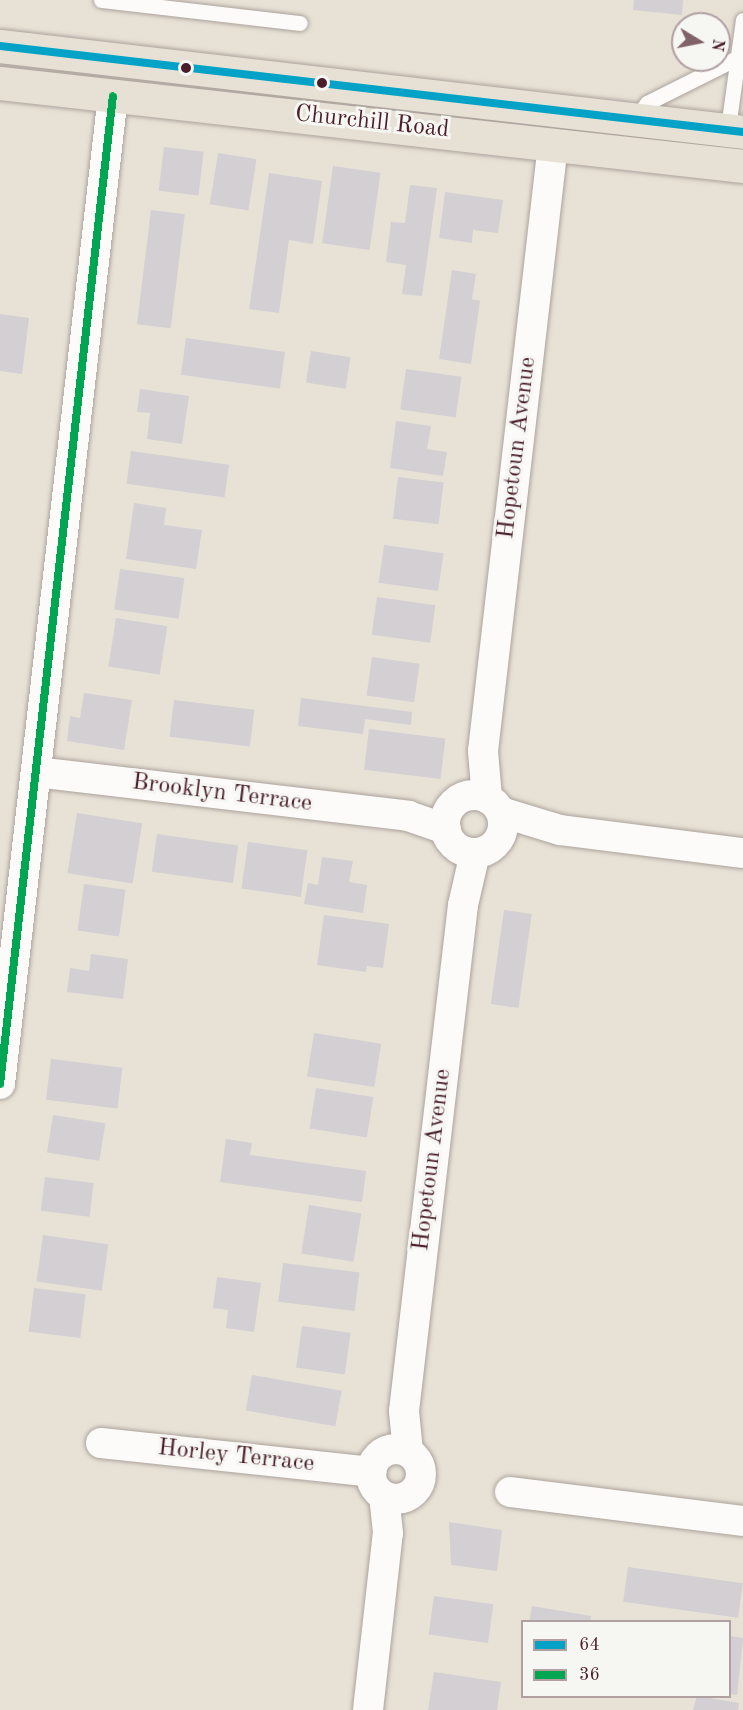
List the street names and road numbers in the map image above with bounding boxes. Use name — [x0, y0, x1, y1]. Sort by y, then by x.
street label: Churchill Road — [293, 101, 451, 145]
street label: Hopetoun Avenue — [493, 355, 543, 541]
street label: Brooklyn Terrace — [130, 769, 314, 819]
street label: Hopetoun Avenue — [408, 1067, 458, 1253]
street label: Horley Terrace — [156, 1434, 316, 1480]

